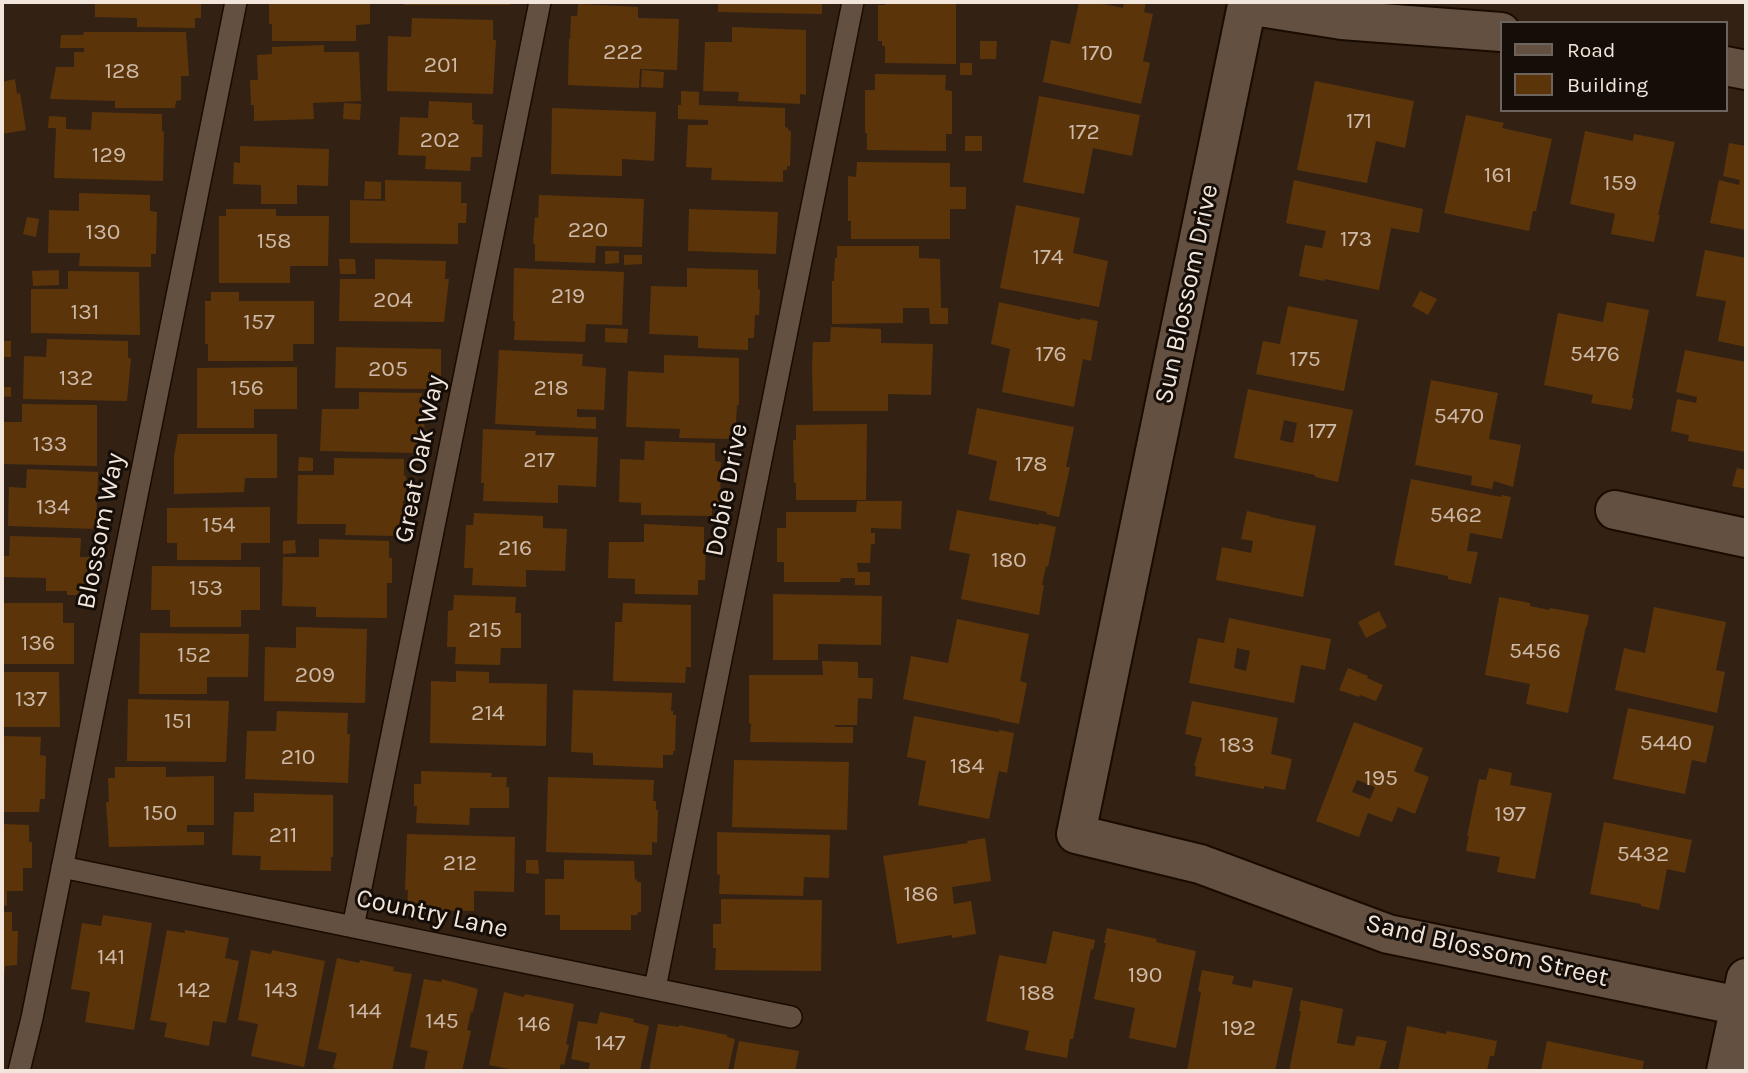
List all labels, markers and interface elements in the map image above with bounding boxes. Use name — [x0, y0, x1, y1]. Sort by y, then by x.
legend — [1500, 21, 1727, 112]
house number: 222 — [603, 38, 643, 66]
text: Road — [1567, 38, 1615, 62]
house number: 170 — [1081, 39, 1113, 67]
house number: 201 — [424, 51, 458, 79]
house number: 128 — [104, 57, 140, 85]
text: Building — [1567, 73, 1648, 97]
house number: 171 — [1346, 107, 1372, 135]
house number: 172 — [1068, 118, 1100, 146]
house number: 202 — [420, 126, 460, 154]
house number: 129 — [92, 141, 126, 169]
house number: 161 — [1484, 161, 1512, 189]
house number: 159 — [1603, 169, 1637, 197]
street label: Sun Blossom Drive — [1148, 181, 1226, 407]
house number: 220 — [568, 216, 608, 244]
house number: 130 — [86, 218, 120, 246]
house number: 173 — [1340, 225, 1372, 253]
house number: 158 — [257, 227, 291, 255]
house number: 174 — [1032, 243, 1064, 271]
house number: 219 — [551, 282, 585, 310]
house number: 204 — [373, 286, 413, 314]
house number: 131 — [71, 298, 99, 326]
house number: 157 — [243, 308, 275, 336]
house number: 176 — [1035, 340, 1067, 368]
house number: 5476 — [1570, 340, 1620, 368]
house number: 175 — [1289, 345, 1321, 373]
house number: 205 — [368, 355, 408, 383]
house number: 132 — [59, 364, 93, 392]
street label: Great Oak Way — [388, 372, 452, 546]
house number: 156 — [230, 374, 264, 402]
house number: 218 — [533, 374, 569, 402]
house number: 5470 — [1434, 402, 1484, 430]
house number: 177 — [1307, 417, 1337, 445]
street label: Dobie Drive — [699, 421, 755, 559]
house number: 133 — [33, 430, 67, 458]
house number: 217 — [523, 446, 555, 474]
street label: Blossom Way — [71, 450, 131, 612]
house number: 178 — [1015, 450, 1047, 478]
house number: 134 — [36, 493, 70, 521]
house number: 5462 — [1430, 501, 1482, 529]
house number: 154 — [202, 511, 236, 539]
house number: 216 — [498, 534, 532, 562]
house number: 180 — [991, 546, 1027, 574]
house number: 153 — [189, 574, 223, 602]
house number: 215 — [468, 616, 502, 644]
house number: 136 — [21, 629, 55, 657]
house number: 5456 — [1509, 637, 1561, 665]
house number: 152 — [177, 641, 211, 669]
house number: 209 — [295, 661, 335, 689]
house number: 137 — [15, 685, 47, 713]
house number: 214 — [471, 699, 505, 727]
house number: 151 — [164, 707, 192, 735]
house number: 5440 — [1640, 729, 1692, 757]
house number: 183 — [1219, 731, 1255, 759]
house number: 210 — [281, 743, 315, 771]
house number: 184 — [950, 752, 984, 780]
house number: 195 — [1364, 764, 1398, 792]
house number: 150 — [143, 799, 177, 827]
house number: 197 — [1494, 800, 1526, 828]
house number: 211 — [269, 821, 297, 849]
house number: 5432 — [1617, 840, 1669, 868]
house number: 212 — [443, 849, 477, 877]
house number: 186 — [904, 880, 938, 908]
street label: Country Lane — [353, 883, 511, 945]
street label: Sand Blossom Street — [1362, 908, 1612, 994]
house number: 141 — [97, 943, 125, 971]
house number: 190 — [1128, 961, 1162, 989]
house number: 142 — [177, 976, 211, 1004]
house number: 143 — [264, 976, 298, 1004]
house number: 188 — [1019, 979, 1055, 1007]
house number: 144 — [348, 997, 382, 1025]
house number: 145 — [425, 1007, 459, 1035]
house number: 146 — [517, 1010, 551, 1038]
house number: 192 — [1222, 1014, 1256, 1042]
house number: 147 — [594, 1029, 626, 1057]

